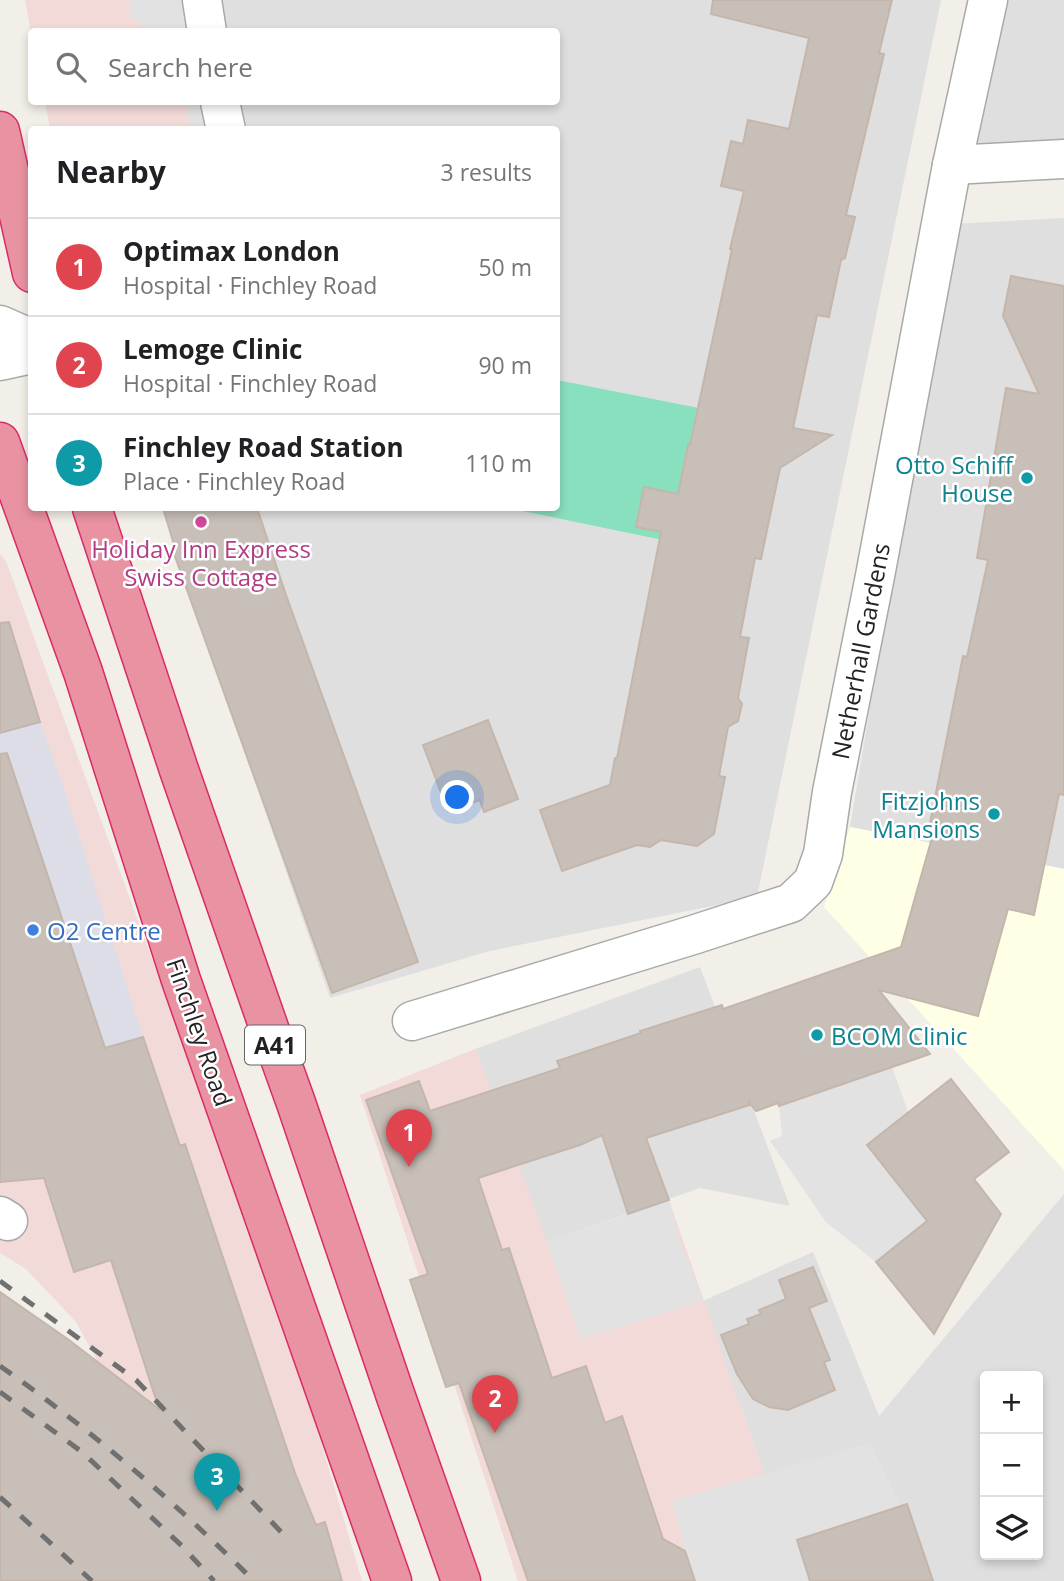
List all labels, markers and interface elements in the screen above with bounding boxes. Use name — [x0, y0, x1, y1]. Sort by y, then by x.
search box — [28, 28, 560, 105]
icon: search — [52, 48, 90, 86]
text: Search here — [108, 49, 253, 85]
text: Nearby — [56, 151, 166, 192]
text: 3 results — [441, 156, 532, 188]
text: Optimax London — [123, 233, 340, 269]
text: 1 — [72, 251, 86, 283]
text: 50 m — [478, 251, 532, 283]
text: Hospital · Finchley Road — [123, 269, 377, 301]
text: Lemoge Clinic — [123, 331, 302, 367]
text: 2 — [72, 349, 86, 381]
text: 90 m — [478, 349, 532, 381]
text: Hospital · Finchley Road — [123, 367, 377, 399]
text: Finchley Road Station — [123, 429, 403, 465]
text: 3 — [72, 447, 86, 479]
text: 110 m — [465, 447, 532, 479]
place label: Otto Schiff House — [895, 448, 1015, 509]
text: Place · Finchley Road — [123, 465, 345, 497]
marker: Otto Schiff House — [1019, 470, 1035, 486]
marker: Holiday Inn Express Swiss Cottage — [193, 514, 209, 530]
place label: Holiday Inn Express Swiss Cottage — [91, 532, 311, 593]
street label: Netherhall Gardens — [823, 540, 897, 762]
your location — [440, 780, 474, 814]
place label: Fitzjohns Mansions — [872, 784, 980, 845]
marker: Fitzjohns Mansions — [986, 806, 1002, 822]
place label: O2 Centre — [47, 914, 161, 947]
marker: O2 Centre — [25, 922, 41, 938]
street label: Finchley Road — [159, 954, 241, 1110]
place label: BCOM Clinic — [831, 1019, 968, 1052]
road number: A41 — [245, 1026, 305, 1064]
marker: BCOM Clinic — [809, 1027, 825, 1043]
pin: 1 — [386, 1109, 432, 1167]
map controls — [980, 1371, 1043, 1560]
button: + — [980, 1371, 1043, 1434]
pin: 2 — [472, 1375, 518, 1433]
button: − — [980, 1434, 1043, 1497]
pin: 3 — [194, 1453, 240, 1511]
button: layers — [980, 1497, 1043, 1560]

